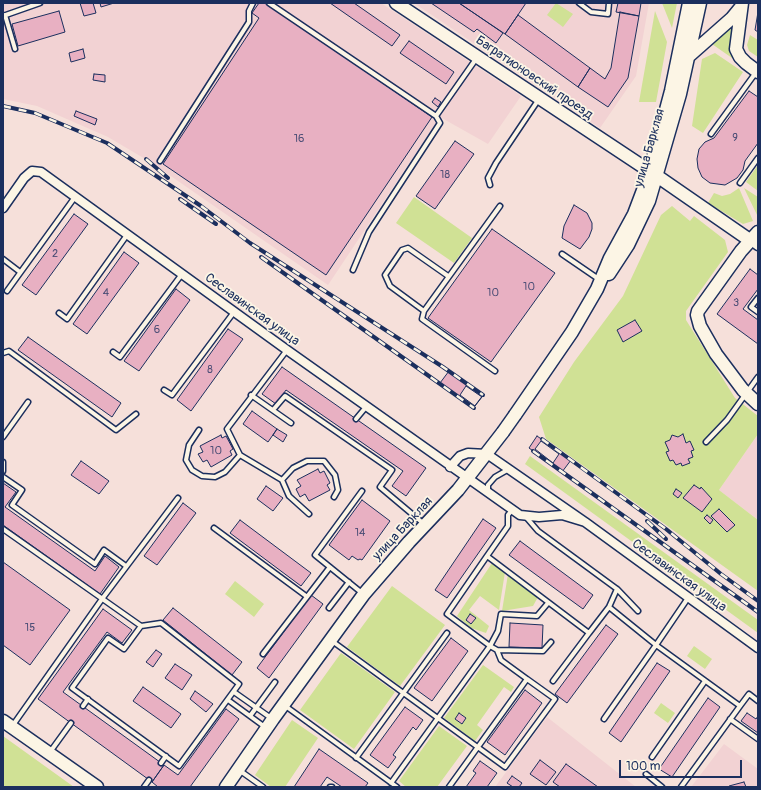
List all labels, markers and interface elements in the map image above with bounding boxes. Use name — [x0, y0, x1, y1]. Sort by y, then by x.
street label: Багратионовский проезд — [472, 33, 596, 123]
street label: улица Барклая — [631, 107, 669, 189]
house number: 9 — [732, 131, 738, 145]
house number: 16 — [294, 132, 304, 146]
house number: 18 — [440, 168, 450, 182]
house number: 2 — [52, 247, 58, 261]
street label: Сеславинская улица — [202, 270, 302, 350]
house number: 10 — [523, 280, 535, 294]
house number: 4 — [103, 286, 109, 300]
house number: 10 — [487, 286, 499, 300]
house number: 3 — [733, 296, 739, 310]
house number: 6 — [154, 323, 160, 337]
house number: 8 — [207, 363, 213, 377]
house number: 10 — [210, 444, 222, 458]
street label: улица Барклая — [370, 494, 436, 564]
house number: 14 — [355, 526, 365, 540]
street label: Сеславинская улица — [629, 536, 729, 616]
house number: 15 — [25, 621, 35, 635]
scale bar — [621, 752, 744, 778]
text: 100 m — [626, 759, 660, 774]

